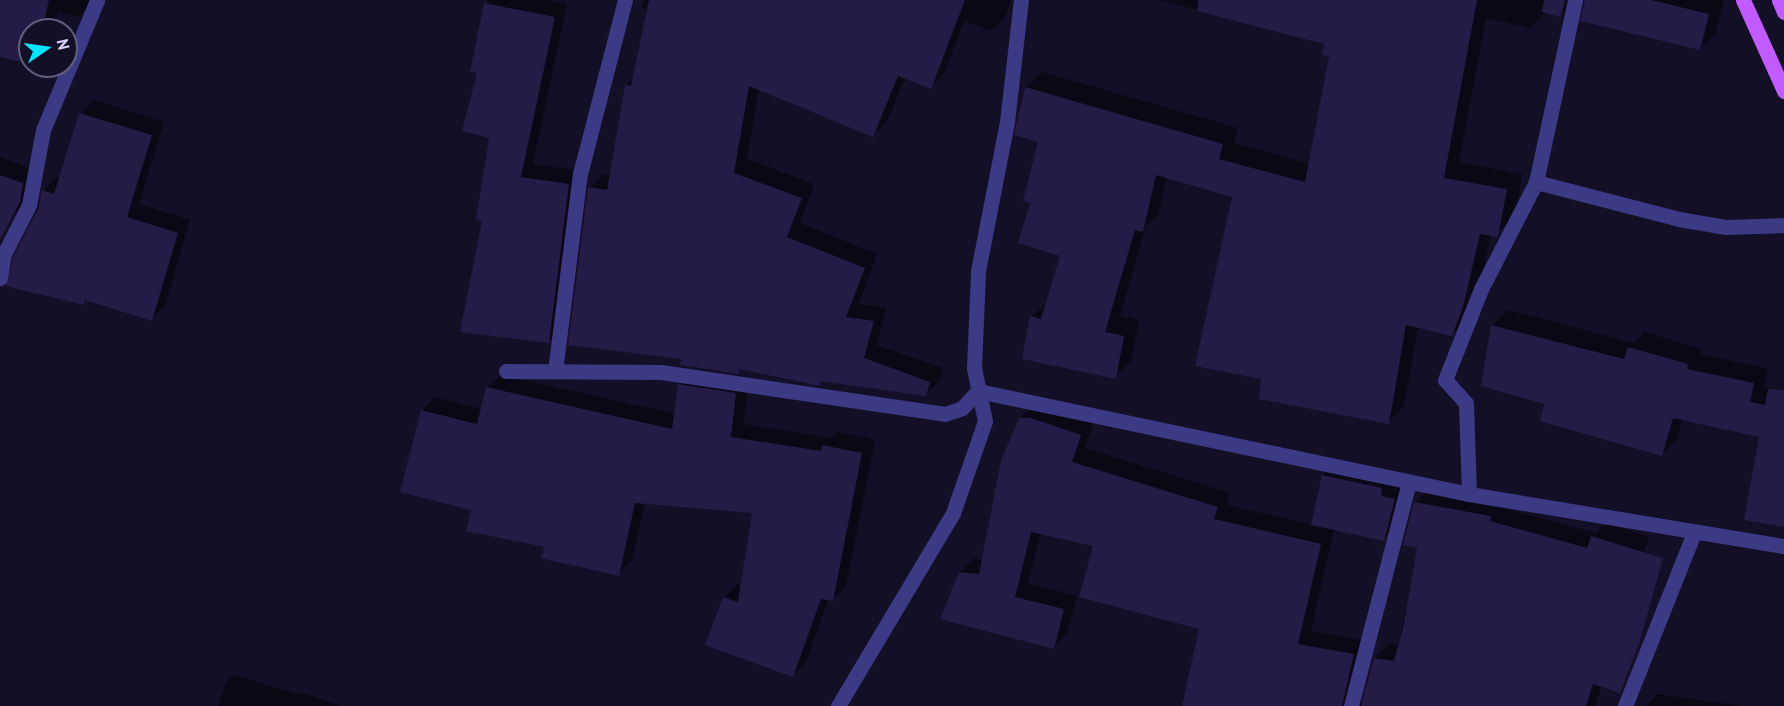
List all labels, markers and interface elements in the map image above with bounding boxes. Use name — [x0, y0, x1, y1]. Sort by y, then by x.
north arrow — [18, 18, 78, 78]
text: N — [53, 37, 75, 52]

